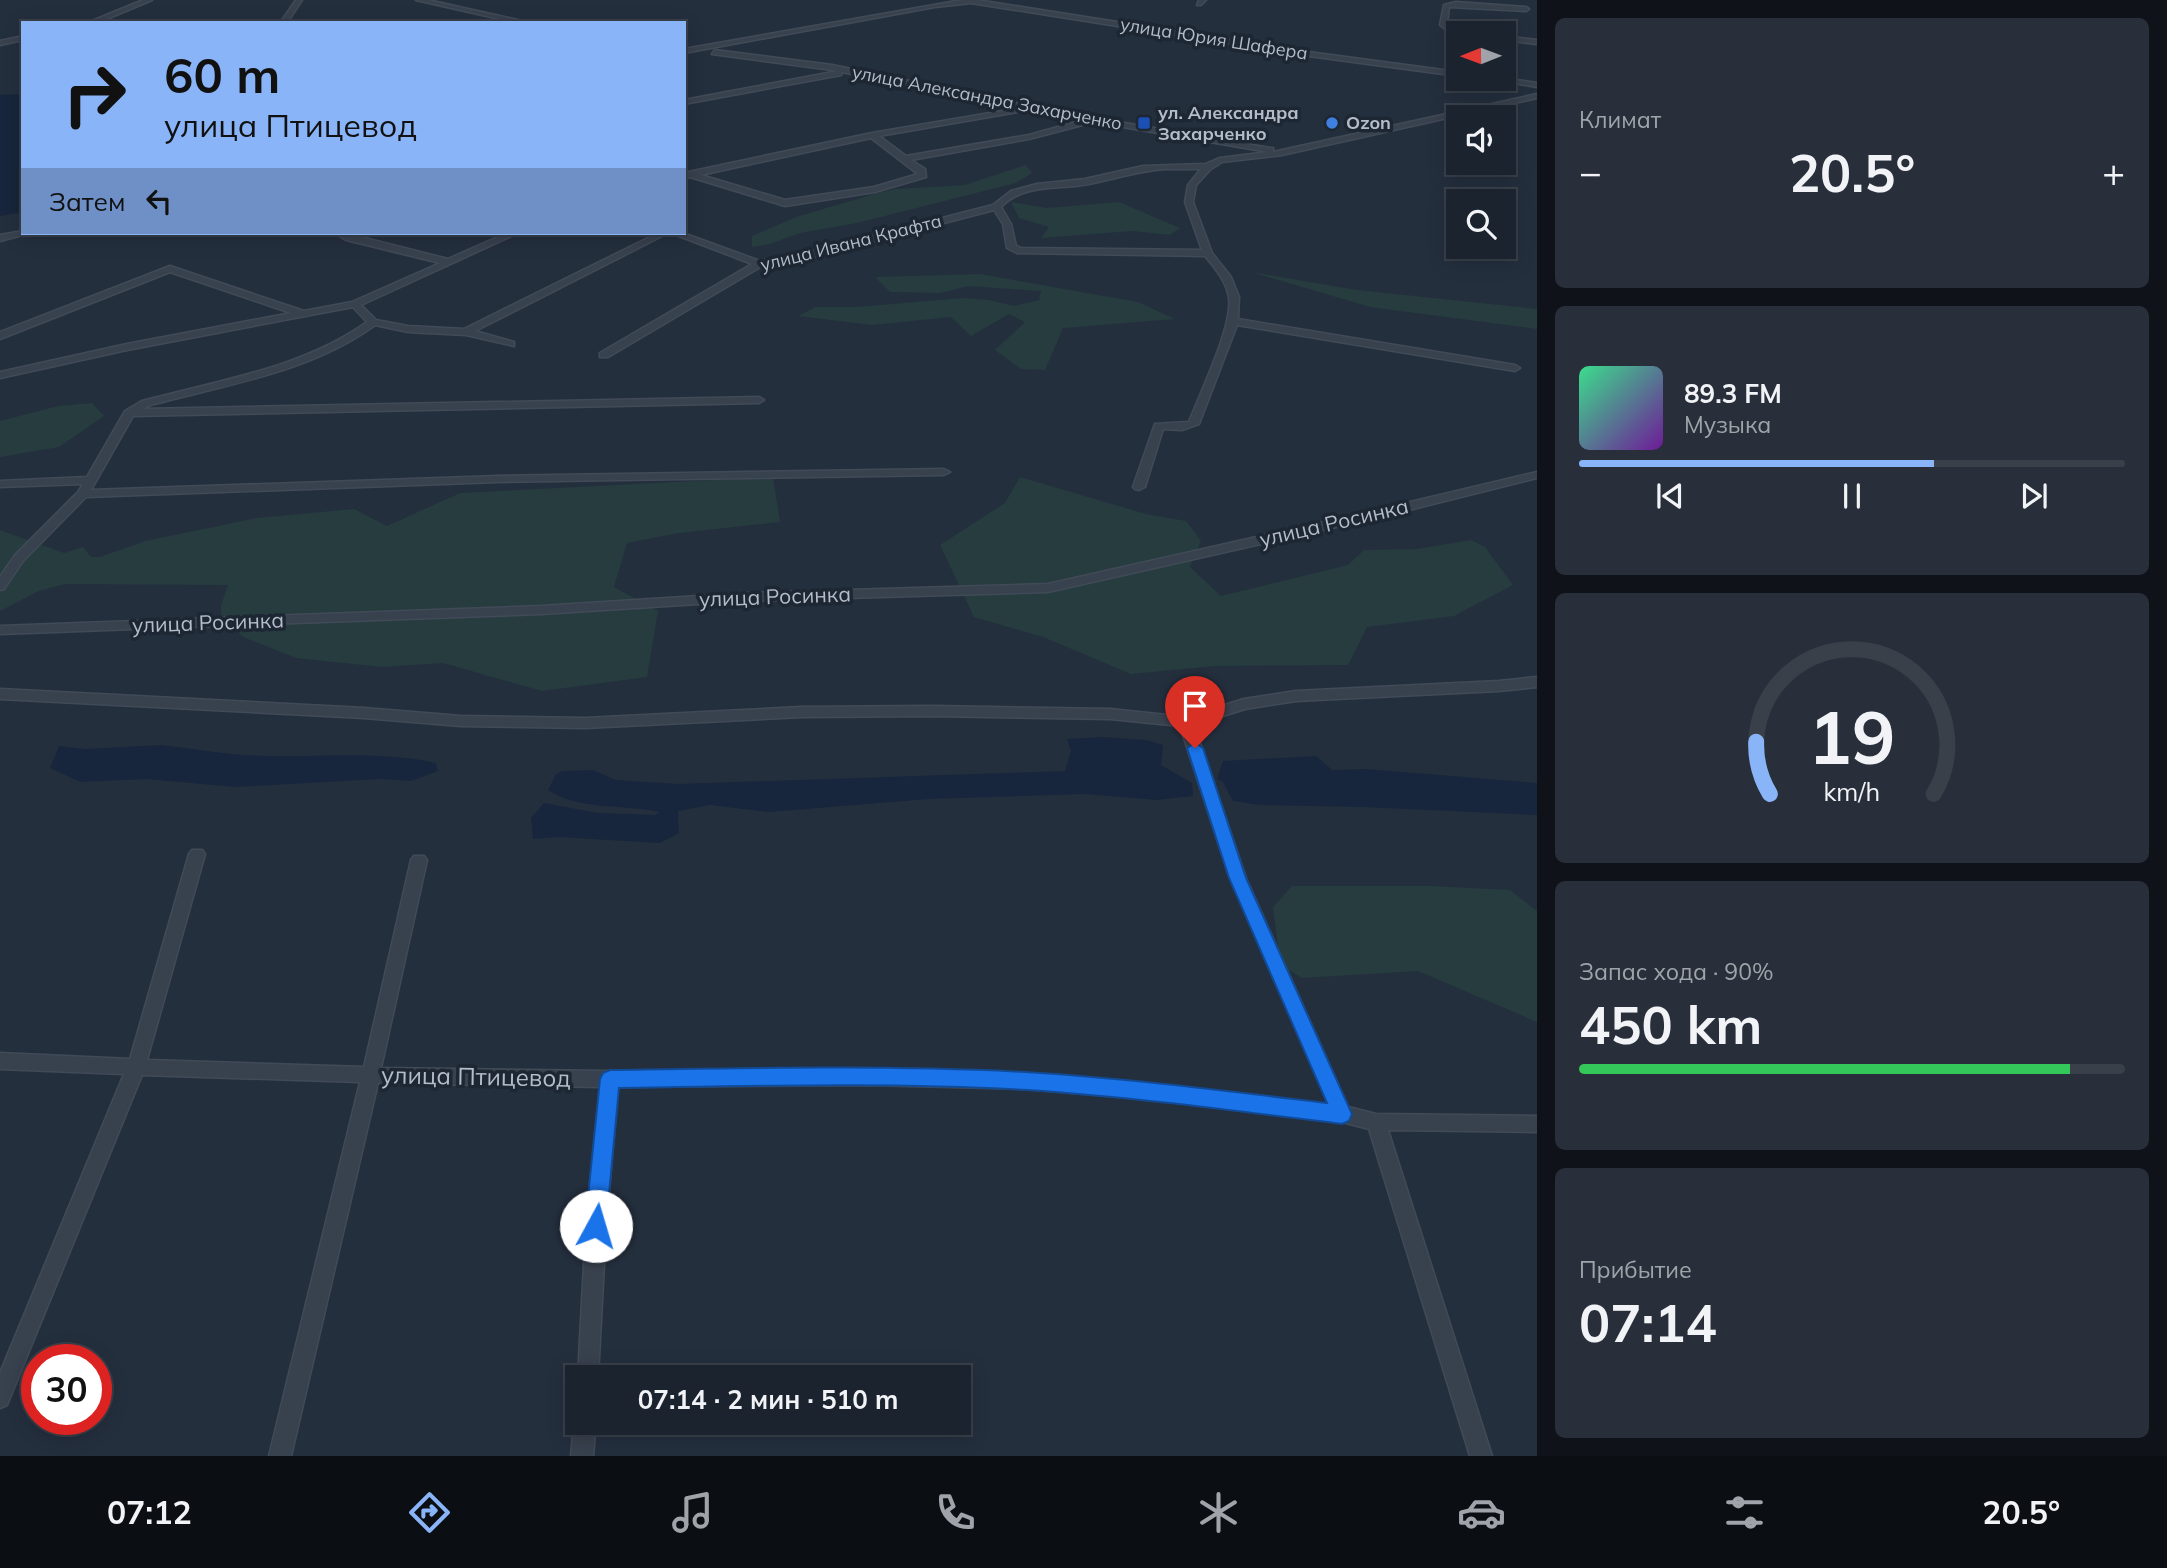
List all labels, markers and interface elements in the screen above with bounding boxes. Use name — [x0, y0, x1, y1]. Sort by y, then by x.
street label: улица Юрия Шафера — [1119, 12, 1309, 65]
north arrow — [1446, 21, 1516, 91]
map controls — [1446, 21, 1516, 259]
text: 60 m — [164, 44, 280, 105]
icon: right — [49, 49, 140, 140]
street label: улица Александра Захарченко — [850, 60, 1124, 135]
place label: ул. Александра Захарченко — [1158, 101, 1299, 145]
text: улица Птицевод — [164, 105, 417, 145]
button: sound — [1446, 105, 1516, 175]
text: Климат — [1579, 105, 1661, 134]
place label: Ozon — [1346, 111, 1391, 134]
marker: ул. Александра Захарченко — [1136, 115, 1152, 131]
marker: Ozon — [1324, 115, 1340, 131]
text: 20.5° — [1789, 140, 1915, 205]
text: − — [1579, 148, 1602, 196]
text: + — [2102, 148, 2125, 196]
icon: left — [140, 182, 178, 220]
text: Затем — [49, 185, 126, 218]
button: search — [1446, 189, 1516, 259]
street label: улица Ивана Крафта — [758, 209, 944, 276]
text: 89.3 FM — [1684, 377, 1782, 410]
text: Музыка — [1684, 410, 1771, 439]
icon: previous — [1651, 477, 1689, 515]
icon: pause — [1833, 477, 1871, 515]
icon: next — [2015, 477, 2053, 515]
street label: улица Росинка — [1257, 492, 1411, 552]
street label: улица Росинка — [699, 580, 851, 612]
street label: улица Росинка — [132, 606, 284, 638]
pin — [1165, 676, 1225, 748]
icon: arrive — [1176, 687, 1214, 725]
text: 19 — [1808, 691, 1896, 782]
text: km/h — [1824, 776, 1880, 807]
text: Запас хода · 90% — [1579, 957, 1774, 986]
text: 450 km — [1579, 992, 1762, 1057]
street label: улица Птицевод — [381, 1059, 571, 1093]
position arrow — [559, 1189, 633, 1263]
text: Прибытие — [1579, 1255, 1692, 1284]
text: 07:14 — [1579, 1290, 1717, 1355]
speed limit sign: 30 — [21, 1344, 112, 1435]
text: 07:14 · 2 мин · 510 m — [638, 1383, 898, 1416]
icon: directions — [405, 1488, 454, 1537]
icon: music — [668, 1488, 717, 1537]
icon: phone — [931, 1488, 980, 1537]
icon: climate — [1194, 1488, 1243, 1537]
icon: car — [1457, 1488, 1506, 1537]
icon: filters — [1720, 1488, 1769, 1537]
text: 07:12 — [107, 1492, 192, 1532]
text: 20.5° — [1982, 1492, 2060, 1532]

